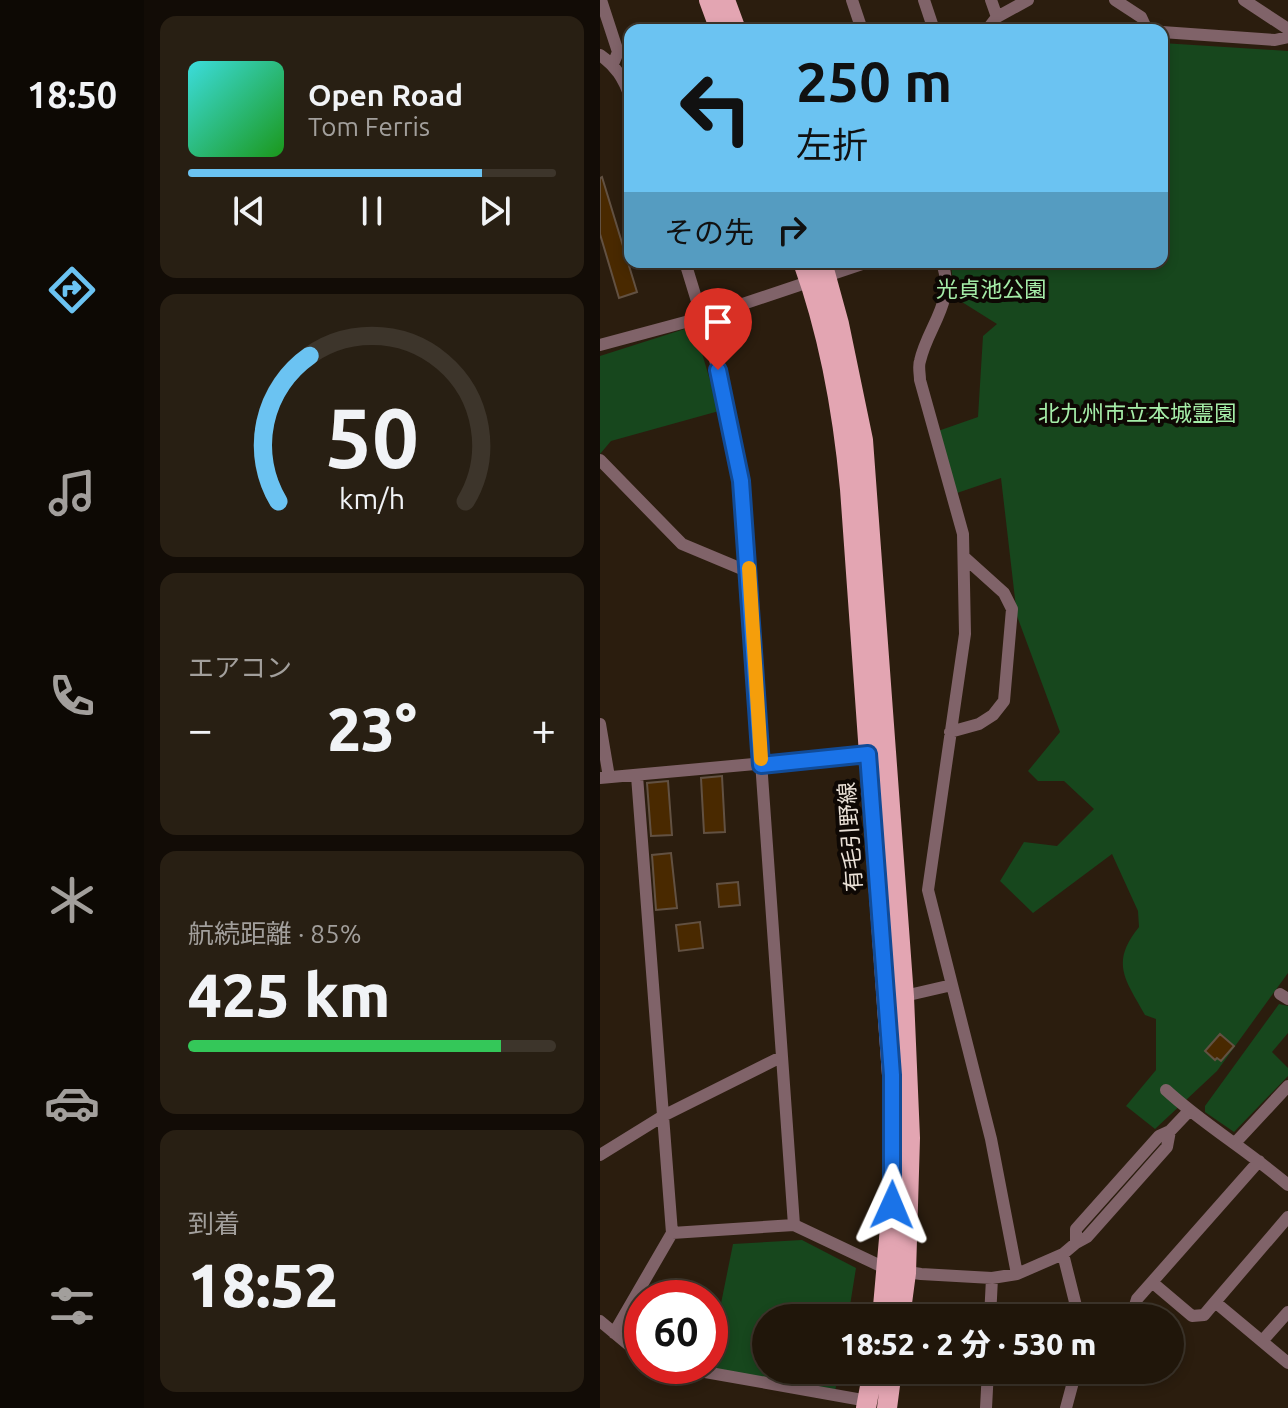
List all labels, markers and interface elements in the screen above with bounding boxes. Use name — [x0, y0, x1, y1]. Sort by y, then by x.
text: 250 m — [796, 50, 952, 113]
icon: left — [664, 56, 768, 160]
text: 18:50 — [27, 74, 117, 115]
text: Open Road — [308, 78, 463, 112]
text: Tom Ferris — [308, 112, 430, 141]
text: 左折 — [796, 124, 868, 165]
icon: previous — [227, 189, 271, 233]
icon: pause — [350, 189, 394, 233]
icon: next — [473, 189, 517, 233]
icon: right — [770, 208, 814, 252]
text: その先 — [664, 215, 754, 249]
icon: directions — [44, 262, 100, 318]
park label: 光貞池公園 — [936, 276, 1046, 301]
pin — [684, 288, 752, 370]
icon: arrive — [696, 300, 740, 344]
text: 50 — [325, 389, 419, 483]
park label: 北九州市立本城霊園 — [1038, 400, 1236, 425]
icon: music — [44, 465, 100, 521]
text: km/h — [339, 482, 405, 514]
text: エアコン — [188, 653, 292, 682]
icon: phone — [44, 668, 100, 724]
text: 23° — [327, 695, 417, 762]
text: − — [188, 704, 213, 753]
text: + — [531, 704, 556, 753]
street label: 有毛引野線 — [833, 781, 866, 893]
icon: climate — [44, 872, 100, 928]
text: 航続距離 · 85% — [188, 919, 362, 948]
text: 425 km — [188, 961, 390, 1028]
icon: car — [44, 1075, 100, 1131]
position arrow — [850, 1163, 934, 1247]
text: 到着 — [188, 1209, 240, 1238]
text: 18:52 — [188, 1251, 338, 1318]
icon: filters — [44, 1278, 100, 1334]
speed limit sign: 60 — [624, 1280, 728, 1384]
text: 18:52 · 2 分 · 530 m — [840, 1327, 1096, 1361]

